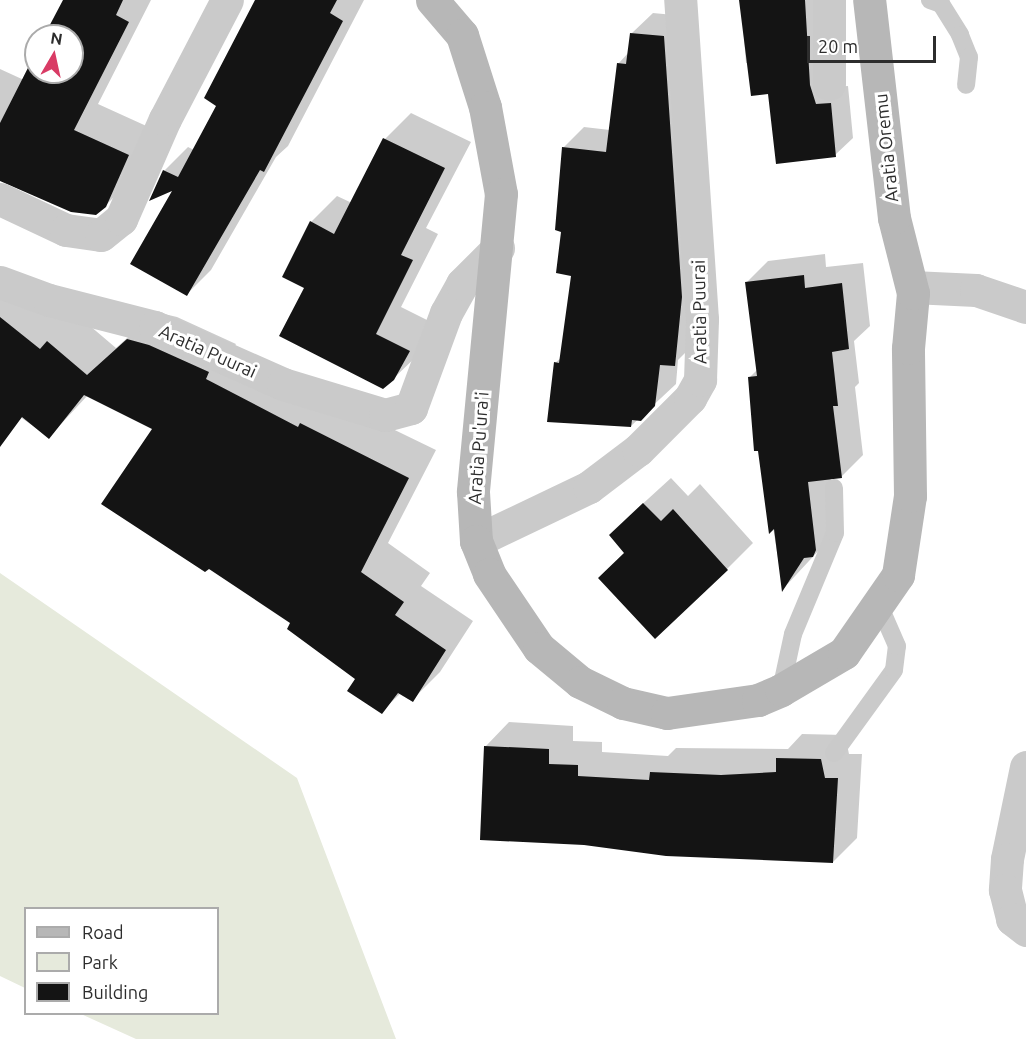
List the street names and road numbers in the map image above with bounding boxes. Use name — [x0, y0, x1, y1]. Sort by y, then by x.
street label: Aratia Oremu — [870, 93, 902, 203]
street label: Aratia Puurai — [687, 260, 711, 364]
street label: Aratia Puurai — [156, 320, 260, 382]
street label: Aratia Pu'ura'i — [463, 391, 493, 505]

